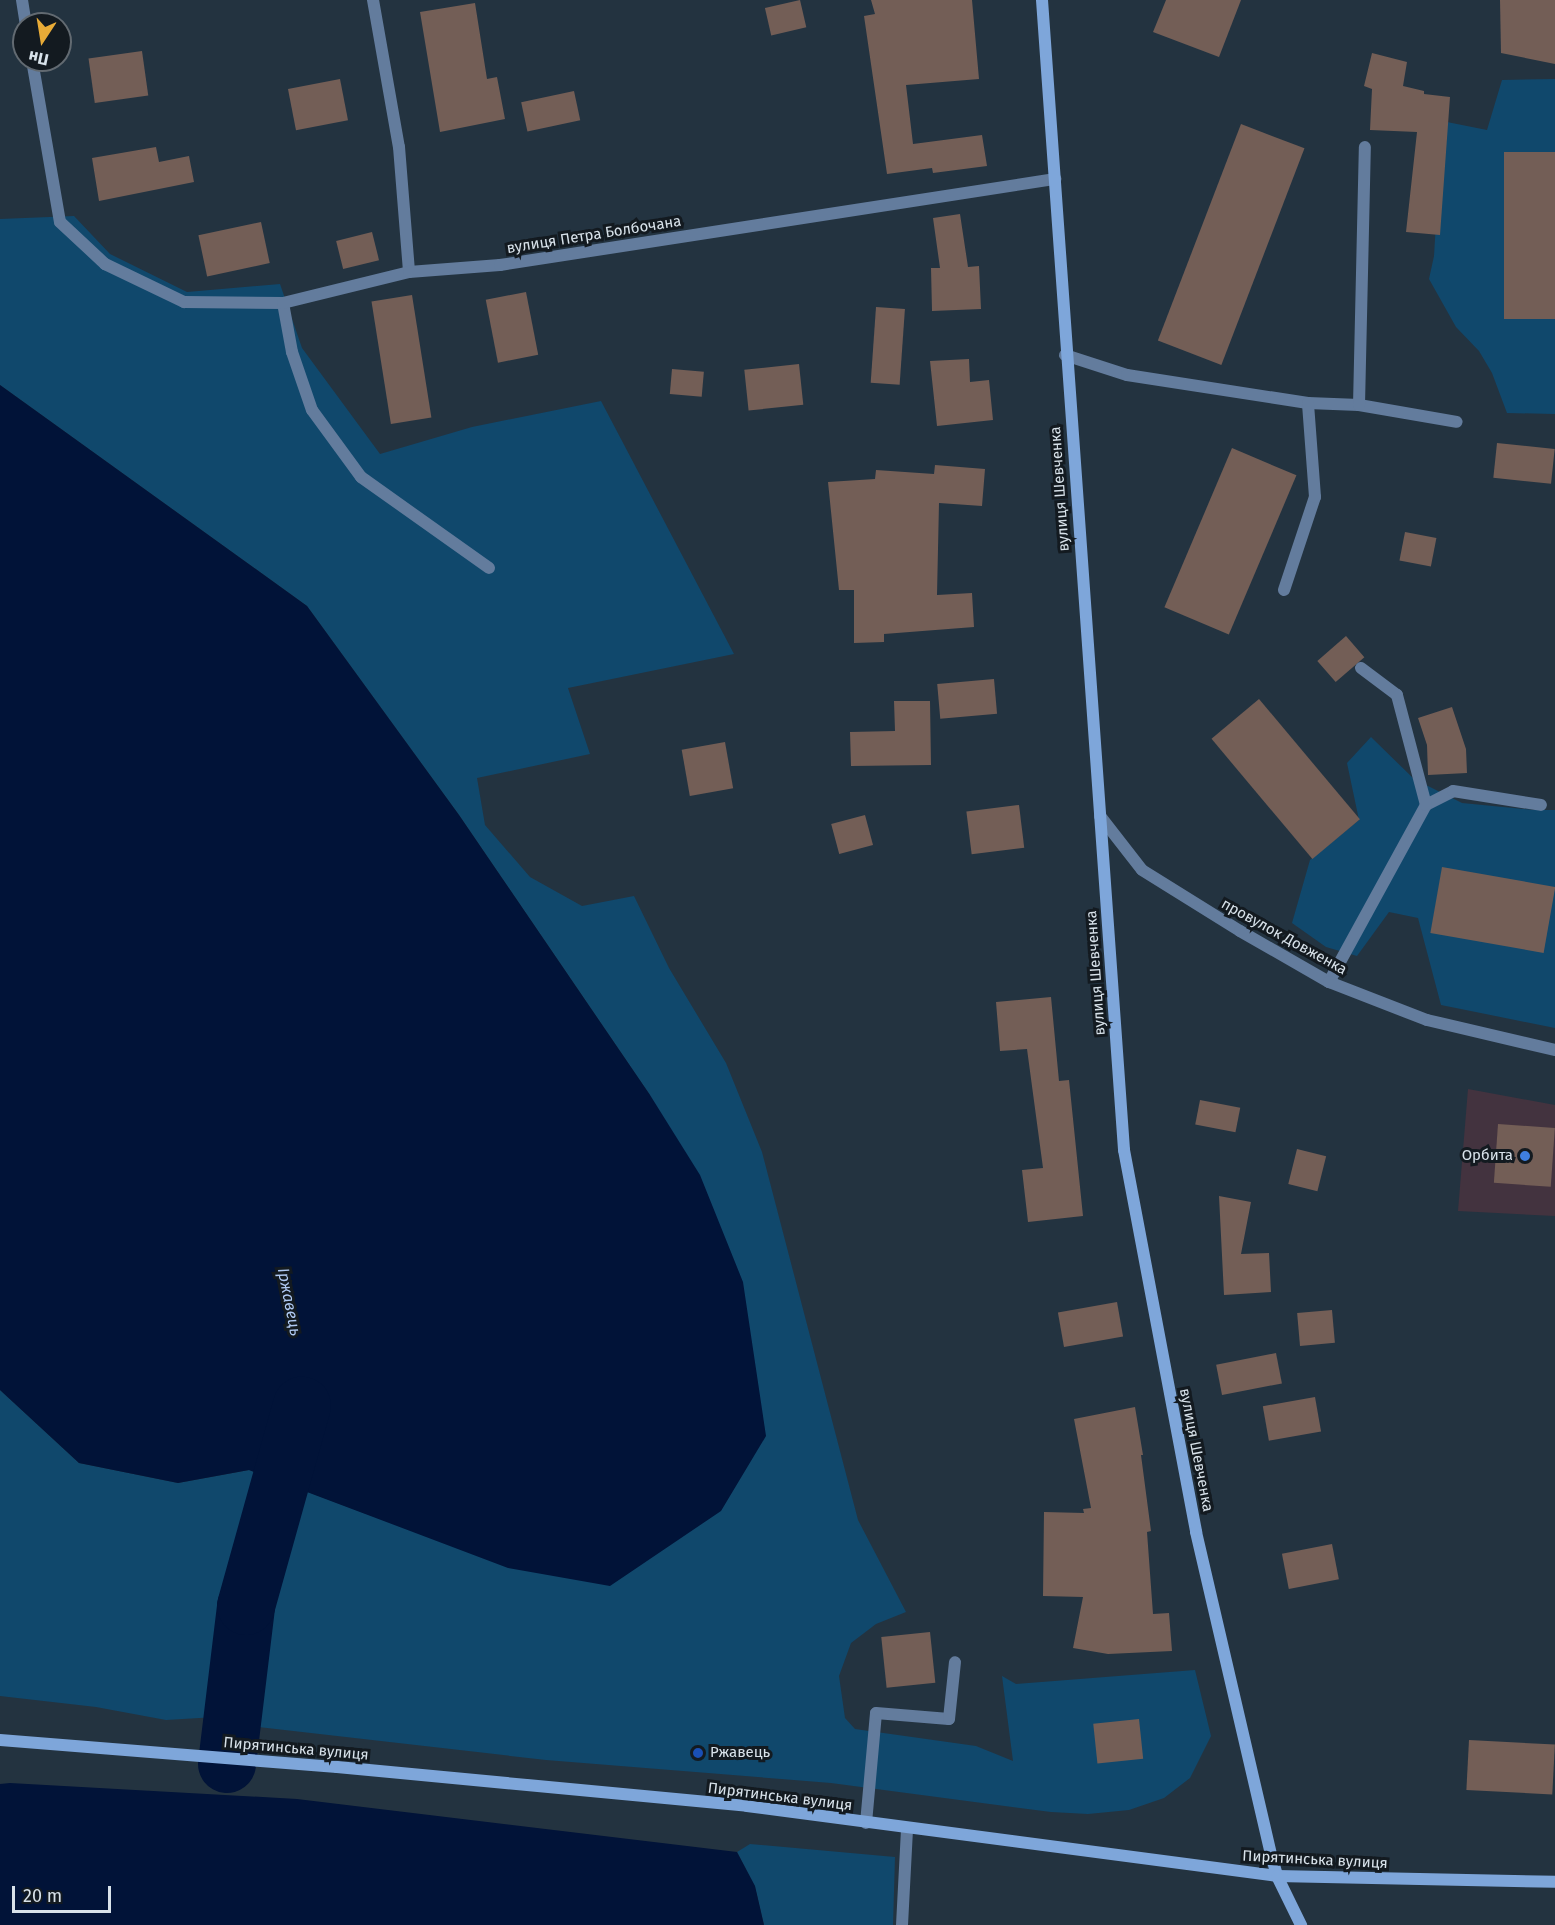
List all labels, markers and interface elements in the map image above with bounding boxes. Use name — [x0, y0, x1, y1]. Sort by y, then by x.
north arrow — [12, 12, 72, 72]
text: Пн — [27, 47, 50, 70]
street label: вулиця Петра Болбочана — [505, 212, 683, 258]
street label: вулиця Шевченка — [1047, 426, 1073, 552]
street label: провулок Довженка — [1218, 895, 1350, 979]
street label: вулиця Шевченка — [1083, 910, 1109, 1036]
place label: Орбита — [1462, 1147, 1513, 1165]
marker: Орбита — [1518, 1149, 1532, 1163]
water label: Іржавець — [273, 1266, 305, 1338]
street label: вулиця Шевченка — [1175, 1387, 1217, 1513]
street label: Пирятинська вулиця — [223, 1734, 369, 1764]
place label: Ржавець — [710, 1744, 770, 1762]
marker: Ржавець — [691, 1746, 705, 1760]
street label: Пирятинська вулиця — [707, 1779, 853, 1815]
street label: Пирятинська вулиця — [1242, 1847, 1388, 1873]
scale bar — [15, 1874, 114, 1912]
text: 20 m — [23, 1885, 62, 1907]

